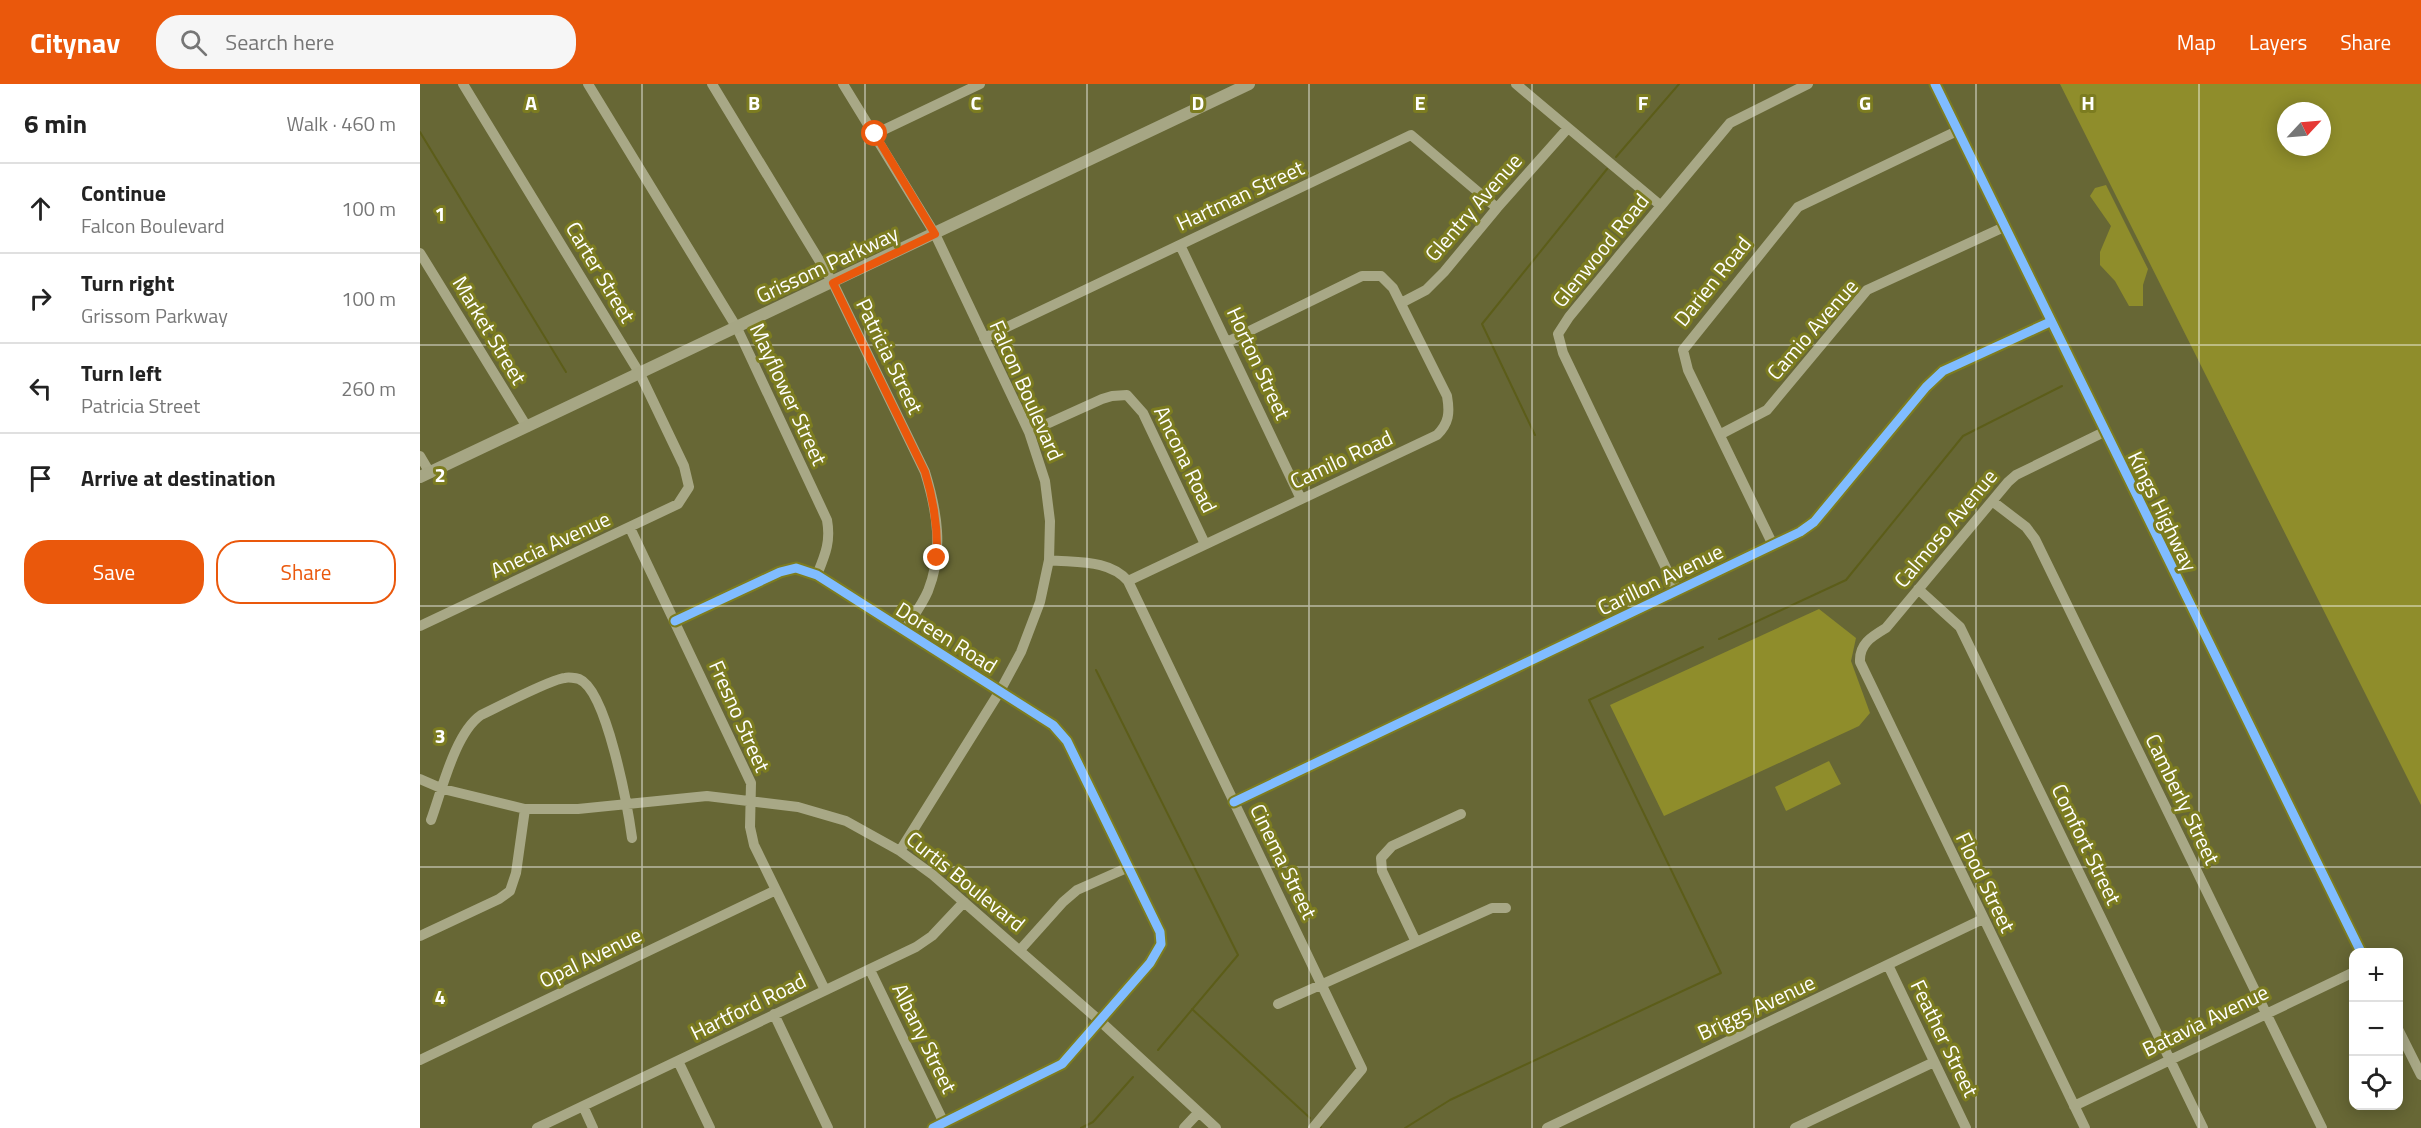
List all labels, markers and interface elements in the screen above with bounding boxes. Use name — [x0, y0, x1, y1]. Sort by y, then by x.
search box — [156, 15, 576, 69]
text: Citynav — [30, 21, 120, 64]
text: Search here — [225, 25, 334, 59]
icon: search — [177, 26, 210, 59]
text: Map — [2177, 26, 2216, 58]
text: Layers — [2249, 26, 2307, 58]
text: Share — [2340, 26, 2391, 58]
text: A — [525, 87, 537, 118]
text: B — [748, 87, 760, 118]
text: C — [971, 87, 982, 118]
text: D — [1192, 87, 1204, 118]
text: E — [1414, 87, 1426, 118]
text: F — [1638, 87, 1649, 118]
text: G — [1859, 87, 1871, 118]
text: H — [2081, 87, 2095, 118]
north arrow — [2277, 102, 2331, 156]
text: 6 min — [24, 104, 87, 143]
text: Walk · 460 m — [287, 108, 396, 139]
route start — [861, 120, 887, 146]
street label: Glentry Avenue — [1417, 146, 1529, 268]
street label: Hartman Street — [1171, 151, 1310, 239]
text: Continue — [81, 176, 166, 210]
street label: Glenwood Road — [1544, 186, 1656, 314]
icon: ahead — [24, 192, 57, 225]
text: 100 m — [341, 193, 396, 224]
text: 1 — [434, 198, 446, 229]
text: Falcon Boulevard — [81, 210, 225, 241]
street label: Carter Street — [558, 215, 644, 329]
street label: Grissom Parkway — [750, 217, 904, 311]
street label: Darien Road — [1666, 229, 1758, 333]
text: Turn right — [81, 266, 175, 300]
street label: Market Street — [445, 270, 535, 391]
street label: Camio Avenue — [1759, 271, 1865, 387]
icon: right — [24, 282, 57, 315]
text: 100 m — [341, 283, 396, 314]
street label: Patricia Street — [848, 293, 932, 420]
text: Grissom Parkway — [81, 300, 228, 331]
street label: Horton Street — [1219, 301, 1299, 425]
street label: Falcon Boulevard — [982, 315, 1072, 465]
street label: Mayflower Street — [742, 318, 836, 471]
text: Turn left — [81, 356, 162, 390]
icon: left — [24, 372, 57, 405]
text: 260 m — [341, 373, 396, 404]
text: Patricia Street — [81, 390, 200, 421]
street label: Ancona Road — [1146, 400, 1226, 518]
street label: Camilo Road — [1284, 421, 1398, 497]
street label: Kings Highway — [2120, 445, 2206, 577]
text: 2 — [434, 459, 446, 490]
text: Arrive at destination — [81, 461, 276, 495]
icon: arrive — [24, 462, 57, 495]
street label: Calmoso Avenue — [1886, 462, 2004, 594]
street label: Anecia Avenue — [485, 502, 615, 586]
street label: Carillon Avenue — [1592, 535, 1728, 623]
button: Save — [24, 540, 204, 604]
button: Share — [216, 540, 396, 604]
route end — [923, 544, 949, 570]
street label: Doreen Road — [890, 593, 1004, 681]
street label: Fresno Street — [701, 655, 779, 778]
text: 3 — [434, 720, 446, 751]
street label: Camberly Street — [2137, 728, 2229, 870]
street label: Comfort Street — [2044, 778, 2130, 910]
street label: Cinema Street — [1242, 798, 1326, 925]
street label: Curtis Boulevard — [900, 823, 1032, 939]
street label: Flood Street — [1948, 826, 2024, 938]
street label: Opal Avenue — [533, 918, 647, 996]
map controls — [2349, 948, 2403, 1110]
button: + — [2349, 948, 2403, 1002]
street label: Hartford Road — [685, 964, 811, 1048]
street label: Briggs Avenue — [1692, 966, 1820, 1048]
street label: Feather Street — [1903, 974, 1988, 1103]
street label: Batavia Avenue — [2137, 976, 2273, 1064]
street label: Albany Street — [885, 978, 966, 1099]
text: 4 — [434, 981, 446, 1012]
button: − — [2349, 1002, 2403, 1056]
button: locate — [2349, 1056, 2403, 1110]

